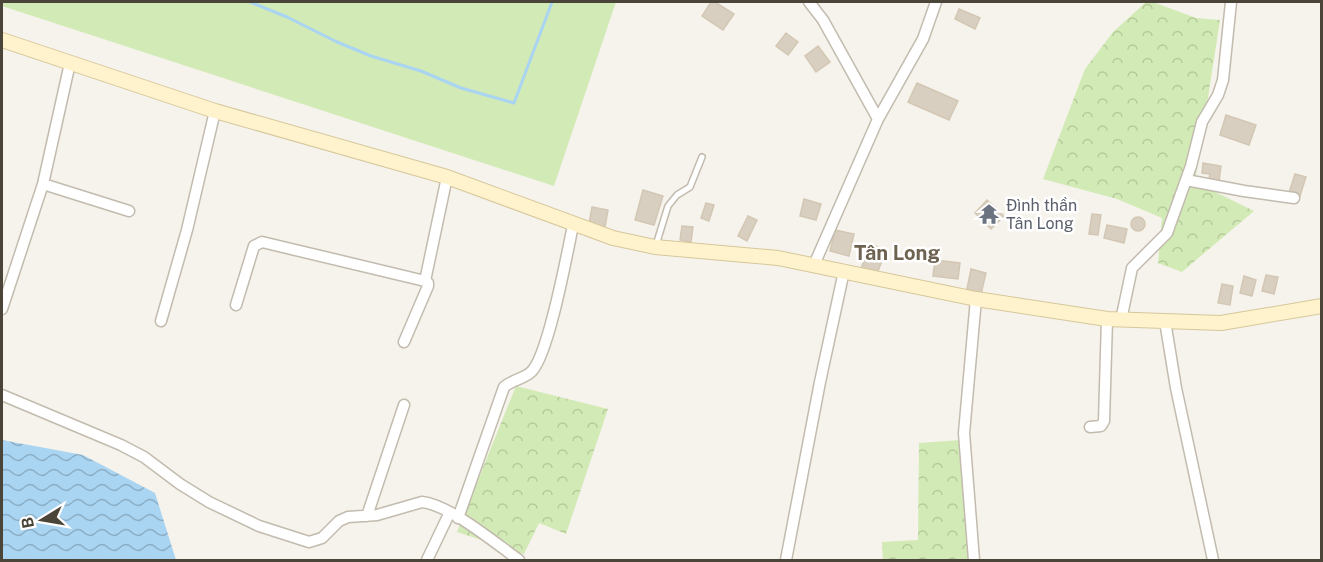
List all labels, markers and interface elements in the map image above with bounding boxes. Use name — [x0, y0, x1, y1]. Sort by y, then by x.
place label: Đình thần Tân Long — [1006, 196, 1077, 233]
temple icon: Đình thần Tân Long — [977, 202, 1001, 226]
district label: Tân Long — [854, 241, 940, 265]
north arrow — [12, 490, 72, 550]
text: B — [17, 516, 38, 530]

